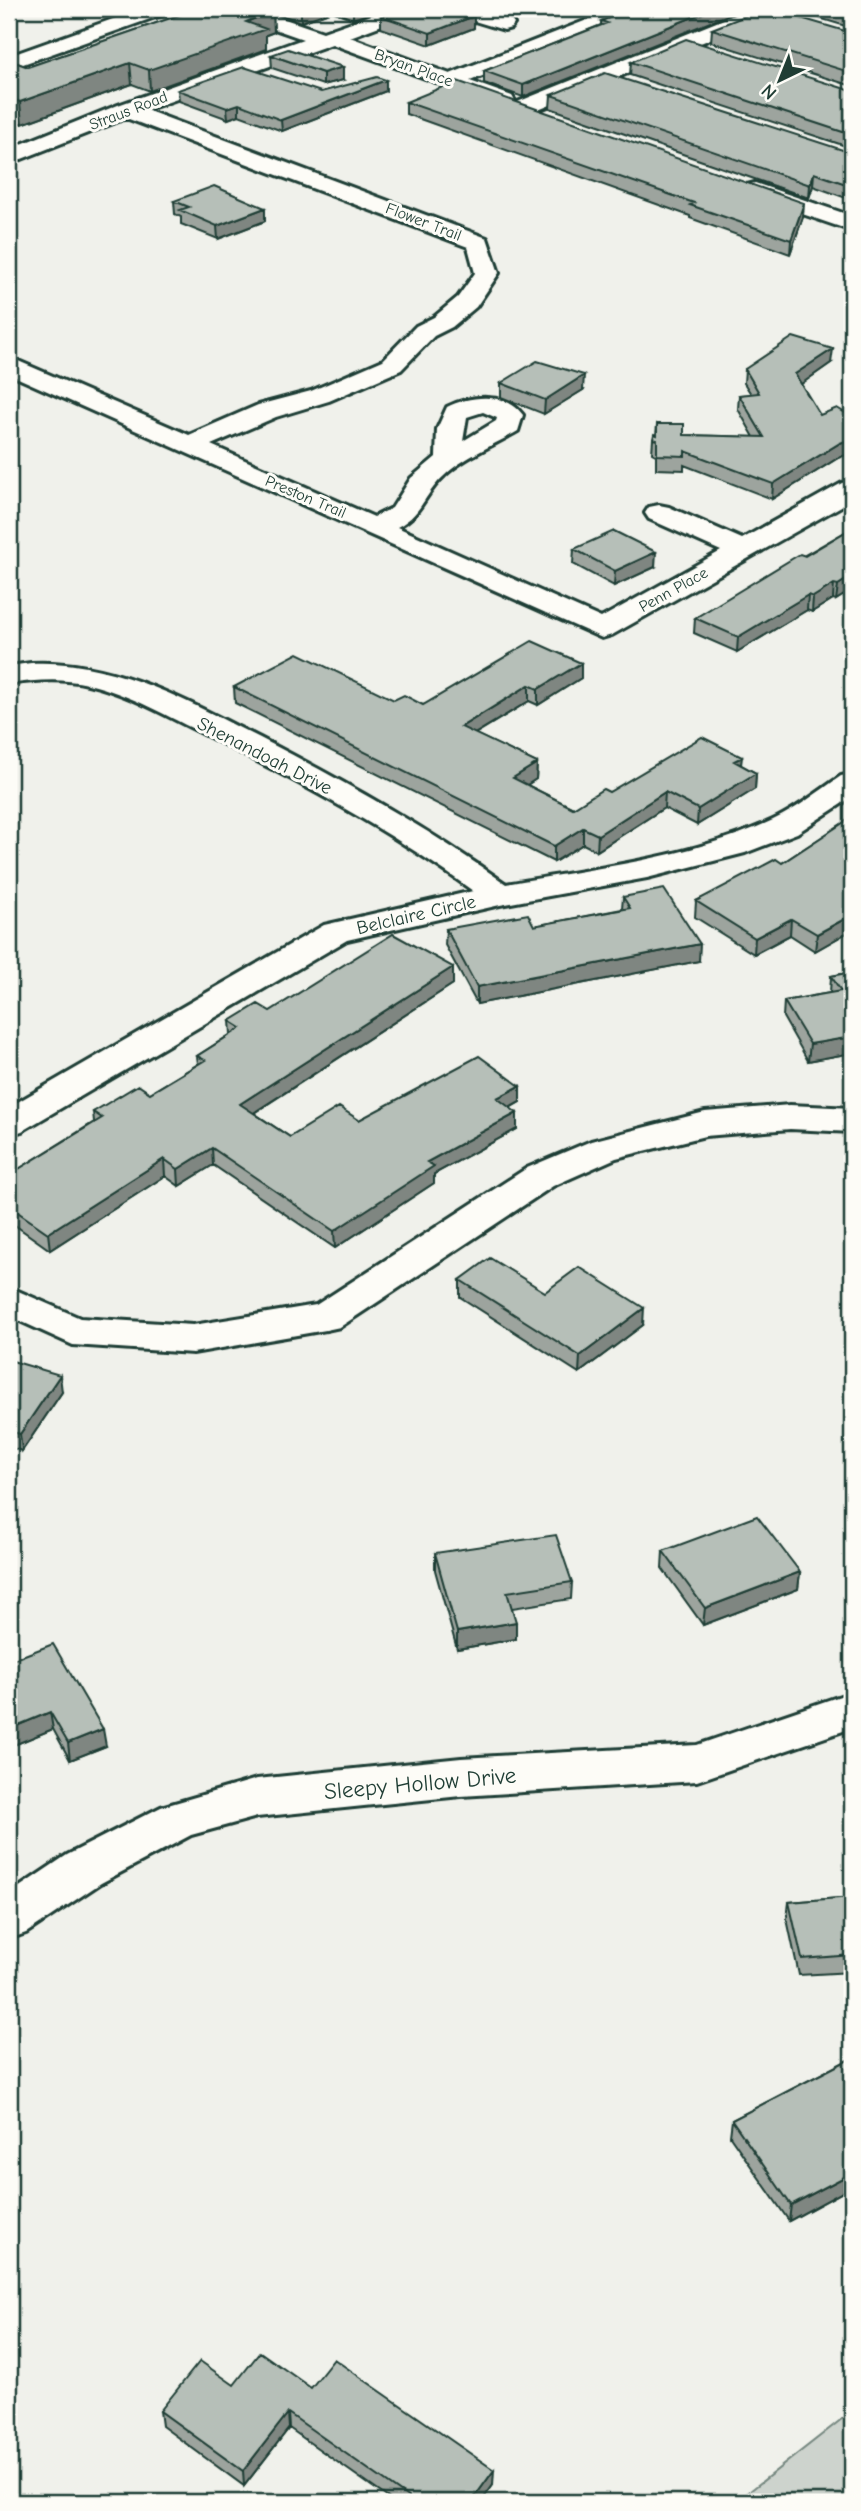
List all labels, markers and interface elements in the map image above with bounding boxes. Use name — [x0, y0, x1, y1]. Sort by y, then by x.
street label: Bryan Place — [372, 45, 455, 90]
north arrow — [746, 46, 816, 116]
text: N — [757, 79, 781, 104]
street label: Straus Road — [87, 88, 170, 134]
street label: Flower Trail — [383, 199, 464, 245]
street label: Preston Trail — [262, 472, 349, 522]
street label: Penn Place — [636, 564, 711, 616]
street label: Shenandoah Drive — [193, 712, 336, 799]
street label: Belclaire Circle — [354, 891, 478, 939]
street label: Sleepy Hollow Drive — [323, 1762, 517, 1805]

